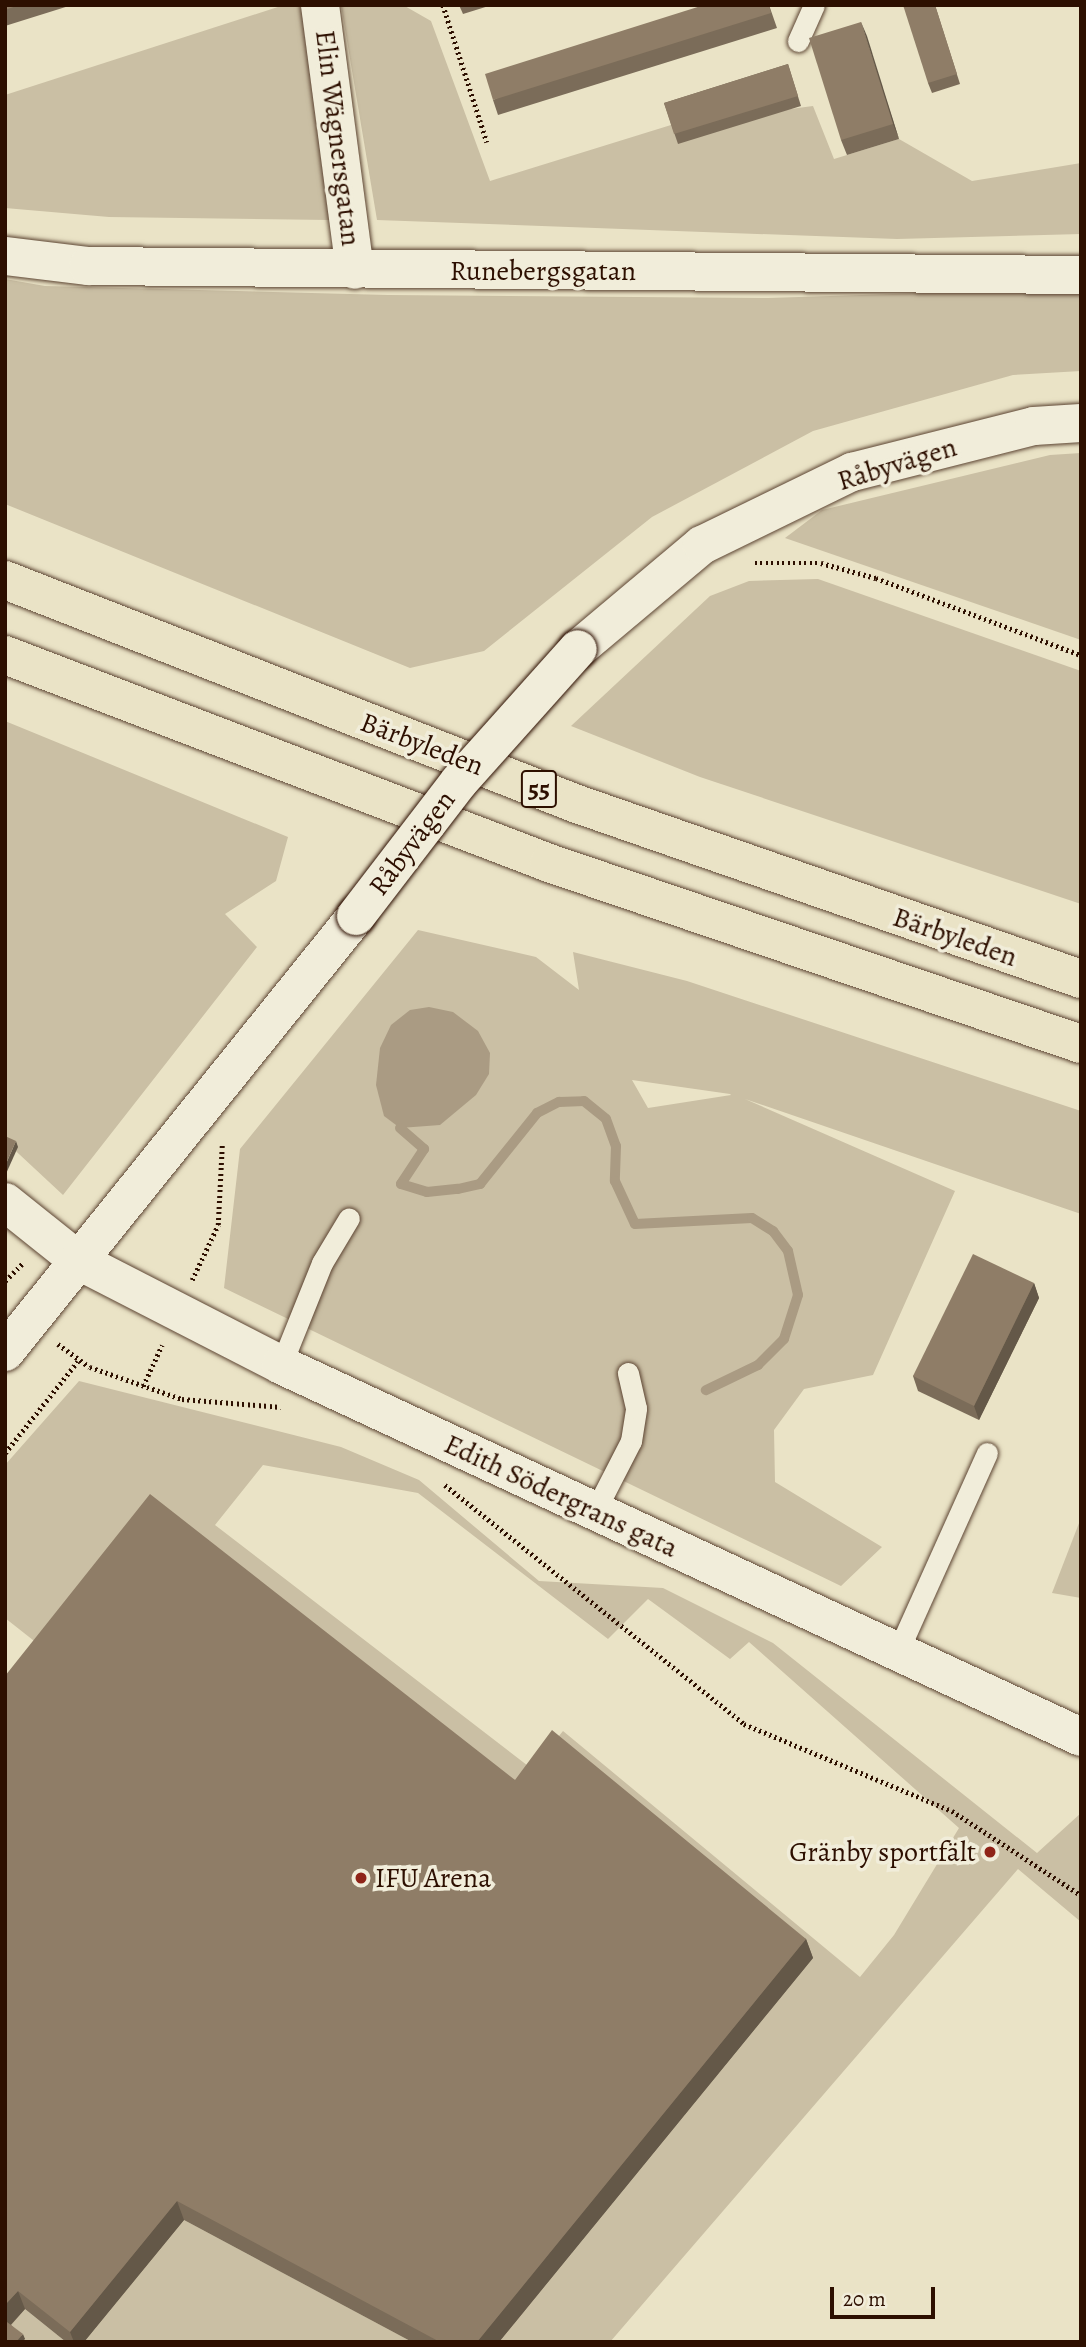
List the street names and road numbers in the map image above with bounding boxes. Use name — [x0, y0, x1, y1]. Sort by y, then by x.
street label: Elin Wägnersgatan — [308, 28, 368, 248]
street label: Runebergsgatan — [450, 254, 636, 288]
street label: Råbyvägen — [833, 430, 961, 498]
street label: Bärbyleden — [356, 705, 488, 783]
road number: 55 — [520, 766, 558, 811]
street label: Råbyvägen — [362, 784, 462, 902]
street label: Bärbyleden — [889, 900, 1021, 974]
street label: Edith Södergrans gata — [439, 1427, 683, 1565]

